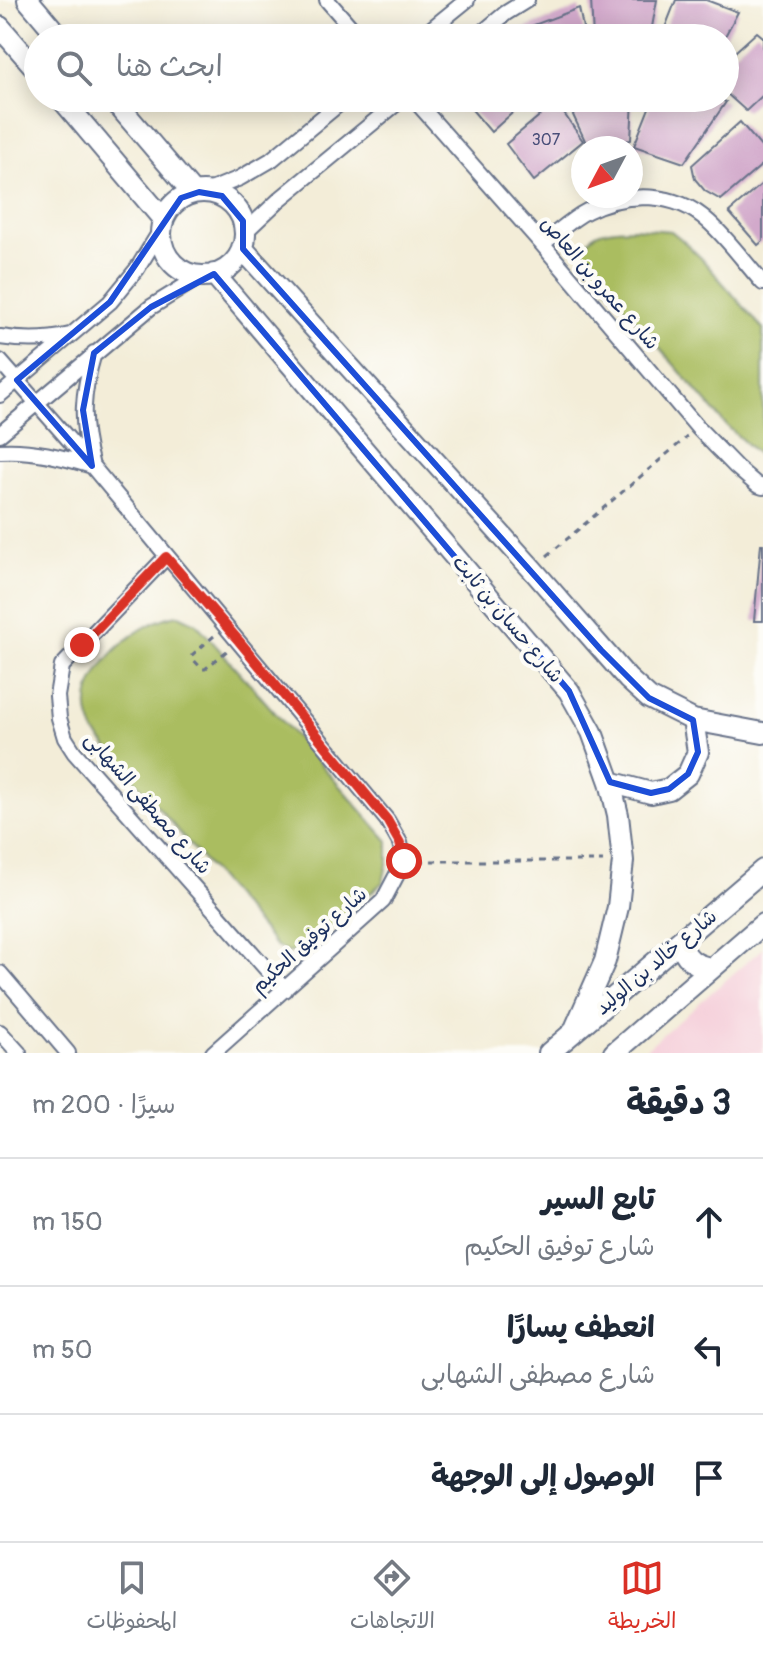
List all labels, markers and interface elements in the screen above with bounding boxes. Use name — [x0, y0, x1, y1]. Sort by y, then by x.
search box — [24, 24, 739, 112]
icon: search — [52, 46, 96, 90]
text: ابحث هنا — [116, 48, 223, 85]
house number: 307 — [532, 130, 561, 150]
north arrow — [571, 136, 643, 208]
street label: شارع عمرو بن العاص — [534, 211, 665, 356]
street label: شارع حسان بن ثابت — [447, 550, 569, 689]
route end — [64, 627, 100, 663]
street label: شارع مصطفى الشهابى — [79, 727, 217, 880]
route start — [386, 843, 422, 879]
street label: شارع توفيق الحكيم — [246, 882, 373, 1000]
street label: شارع خالد بن الوليد — [590, 904, 723, 1021]
text: 3 دقيقة — [626, 1082, 731, 1125]
text: سيرًا · 200 m — [32, 1089, 176, 1121]
text: تابع السير — [542, 1181, 655, 1218]
icon: ahead — [687, 1200, 731, 1244]
text: 150 m — [32, 1206, 103, 1238]
text: شارع توفيق الحكيم — [464, 1231, 655, 1263]
text: انعطف يسارًا — [507, 1309, 655, 1346]
icon: left — [687, 1328, 731, 1372]
text: 50 m — [32, 1334, 93, 1366]
text: شارع مصطفى الشهابى — [420, 1359, 655, 1391]
icon: arrive — [687, 1456, 731, 1500]
text: الوصول إلى الوجهة — [431, 1458, 655, 1495]
tab: المحفوظات — [86, 1556, 177, 1640]
tab: الاتجاهات — [350, 1556, 435, 1640]
tab: الخريطة — [608, 1556, 677, 1640]

